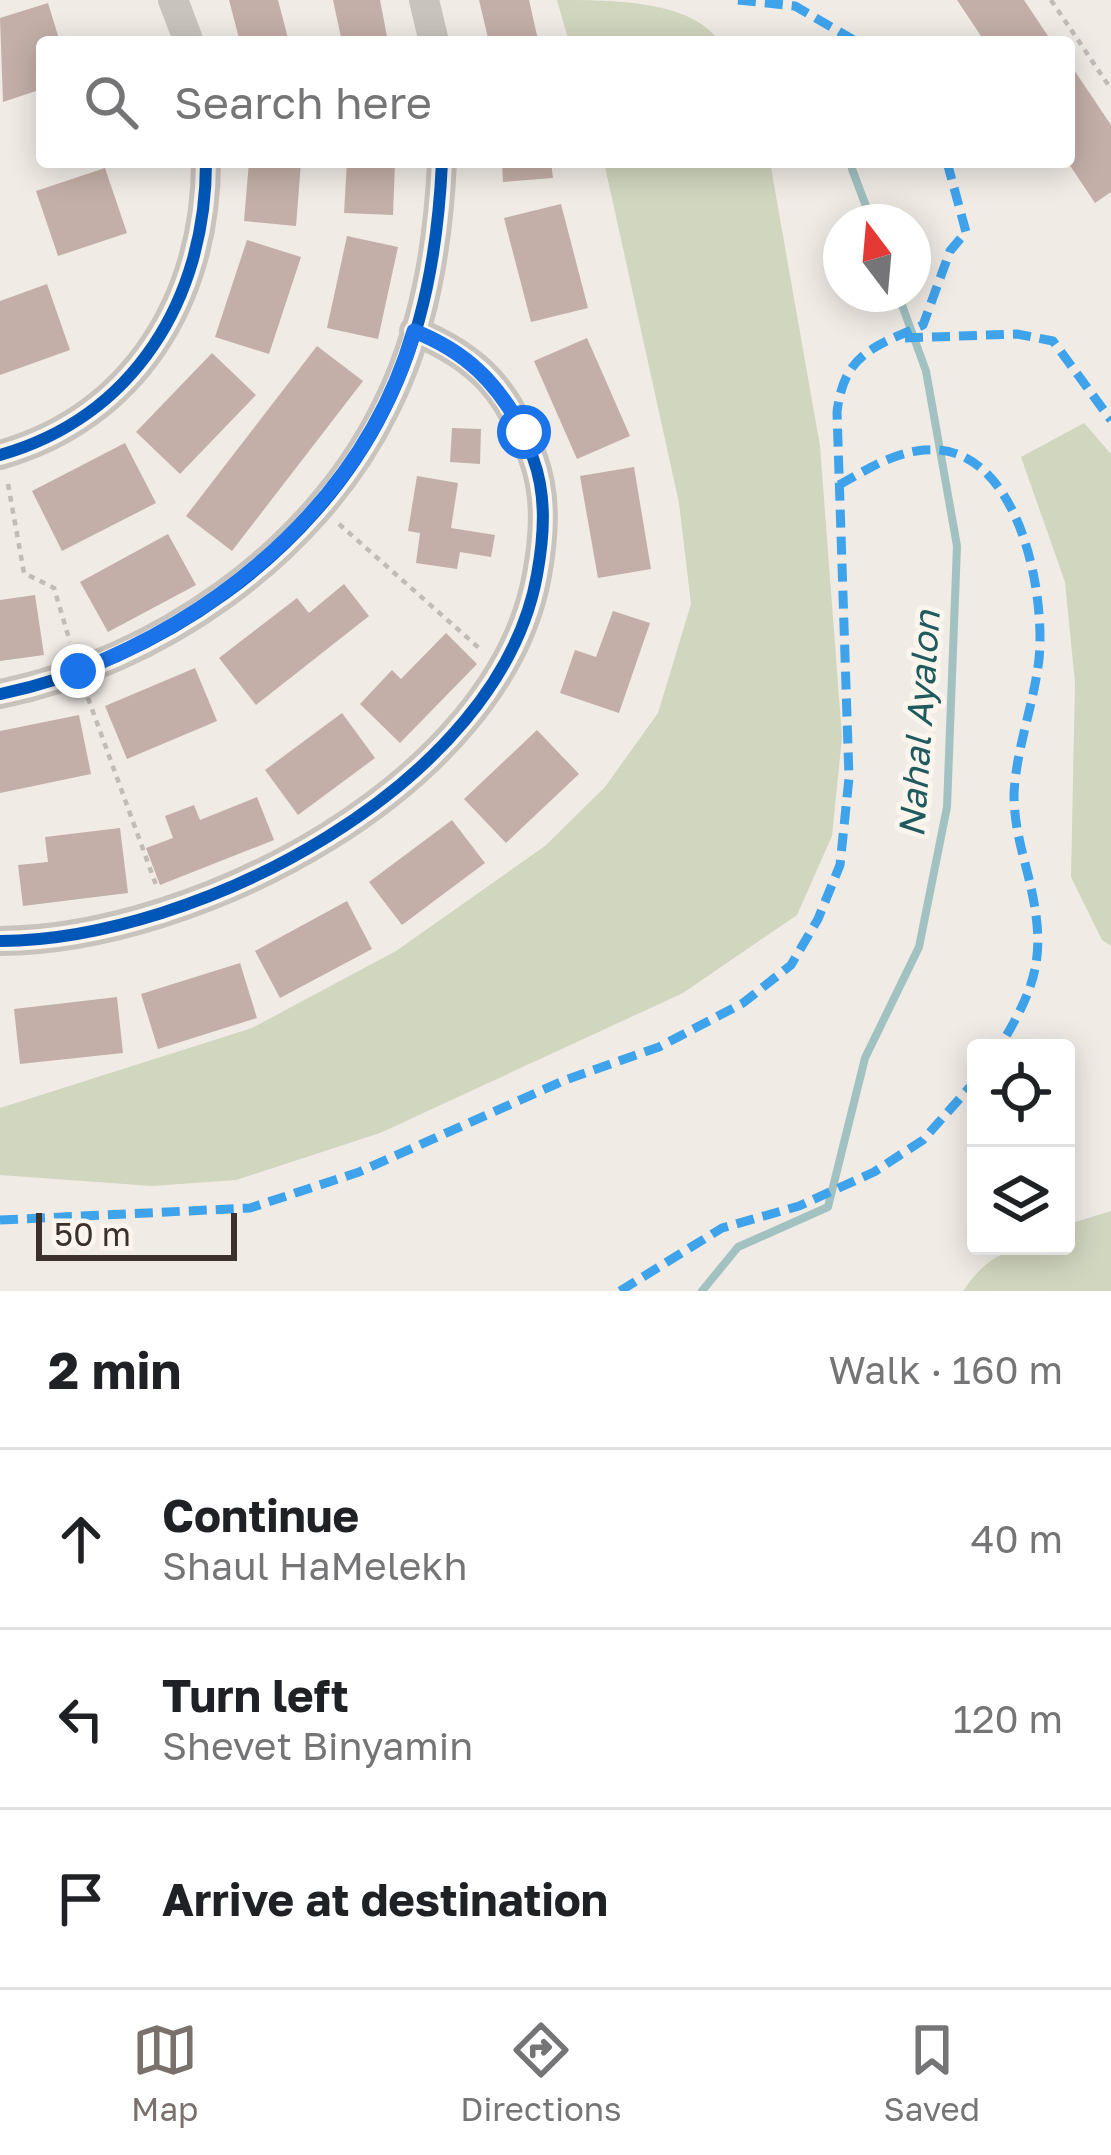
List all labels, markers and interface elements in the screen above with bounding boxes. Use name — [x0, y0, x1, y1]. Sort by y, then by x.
search box — [36, 36, 1075, 168]
icon: search — [78, 69, 144, 135]
text: Search here — [174, 75, 432, 129]
north arrow — [823, 204, 931, 312]
route start — [497, 405, 551, 459]
water label: Nahal Ayalon — [889, 607, 948, 839]
route end — [51, 644, 105, 698]
map controls — [967, 1039, 1075, 1255]
button: locate — [967, 1039, 1075, 1147]
button: layers — [967, 1147, 1075, 1255]
scale bar — [36, 1207, 237, 1260]
text: 50 m — [54, 1214, 131, 1253]
text: 2 min — [48, 1339, 181, 1400]
text: Walk · 160 m — [828, 1346, 1063, 1393]
text: Continue — [162, 1488, 359, 1542]
icon: ahead — [48, 1506, 114, 1572]
text: 40 m — [971, 1515, 1063, 1562]
text: Shaul HaMelekh — [162, 1542, 467, 1589]
text: Turn left — [162, 1668, 349, 1722]
icon: left — [48, 1686, 114, 1752]
text: 120 m — [953, 1695, 1063, 1742]
text: Shevet Binyamin — [162, 1722, 473, 1769]
icon: arrive — [48, 1866, 114, 1932]
text: Arrive at destination — [162, 1872, 608, 1926]
tab: Map — [131, 2017, 198, 2128]
tab: Directions — [460, 2017, 622, 2128]
tab: Saved — [884, 2017, 980, 2128]

